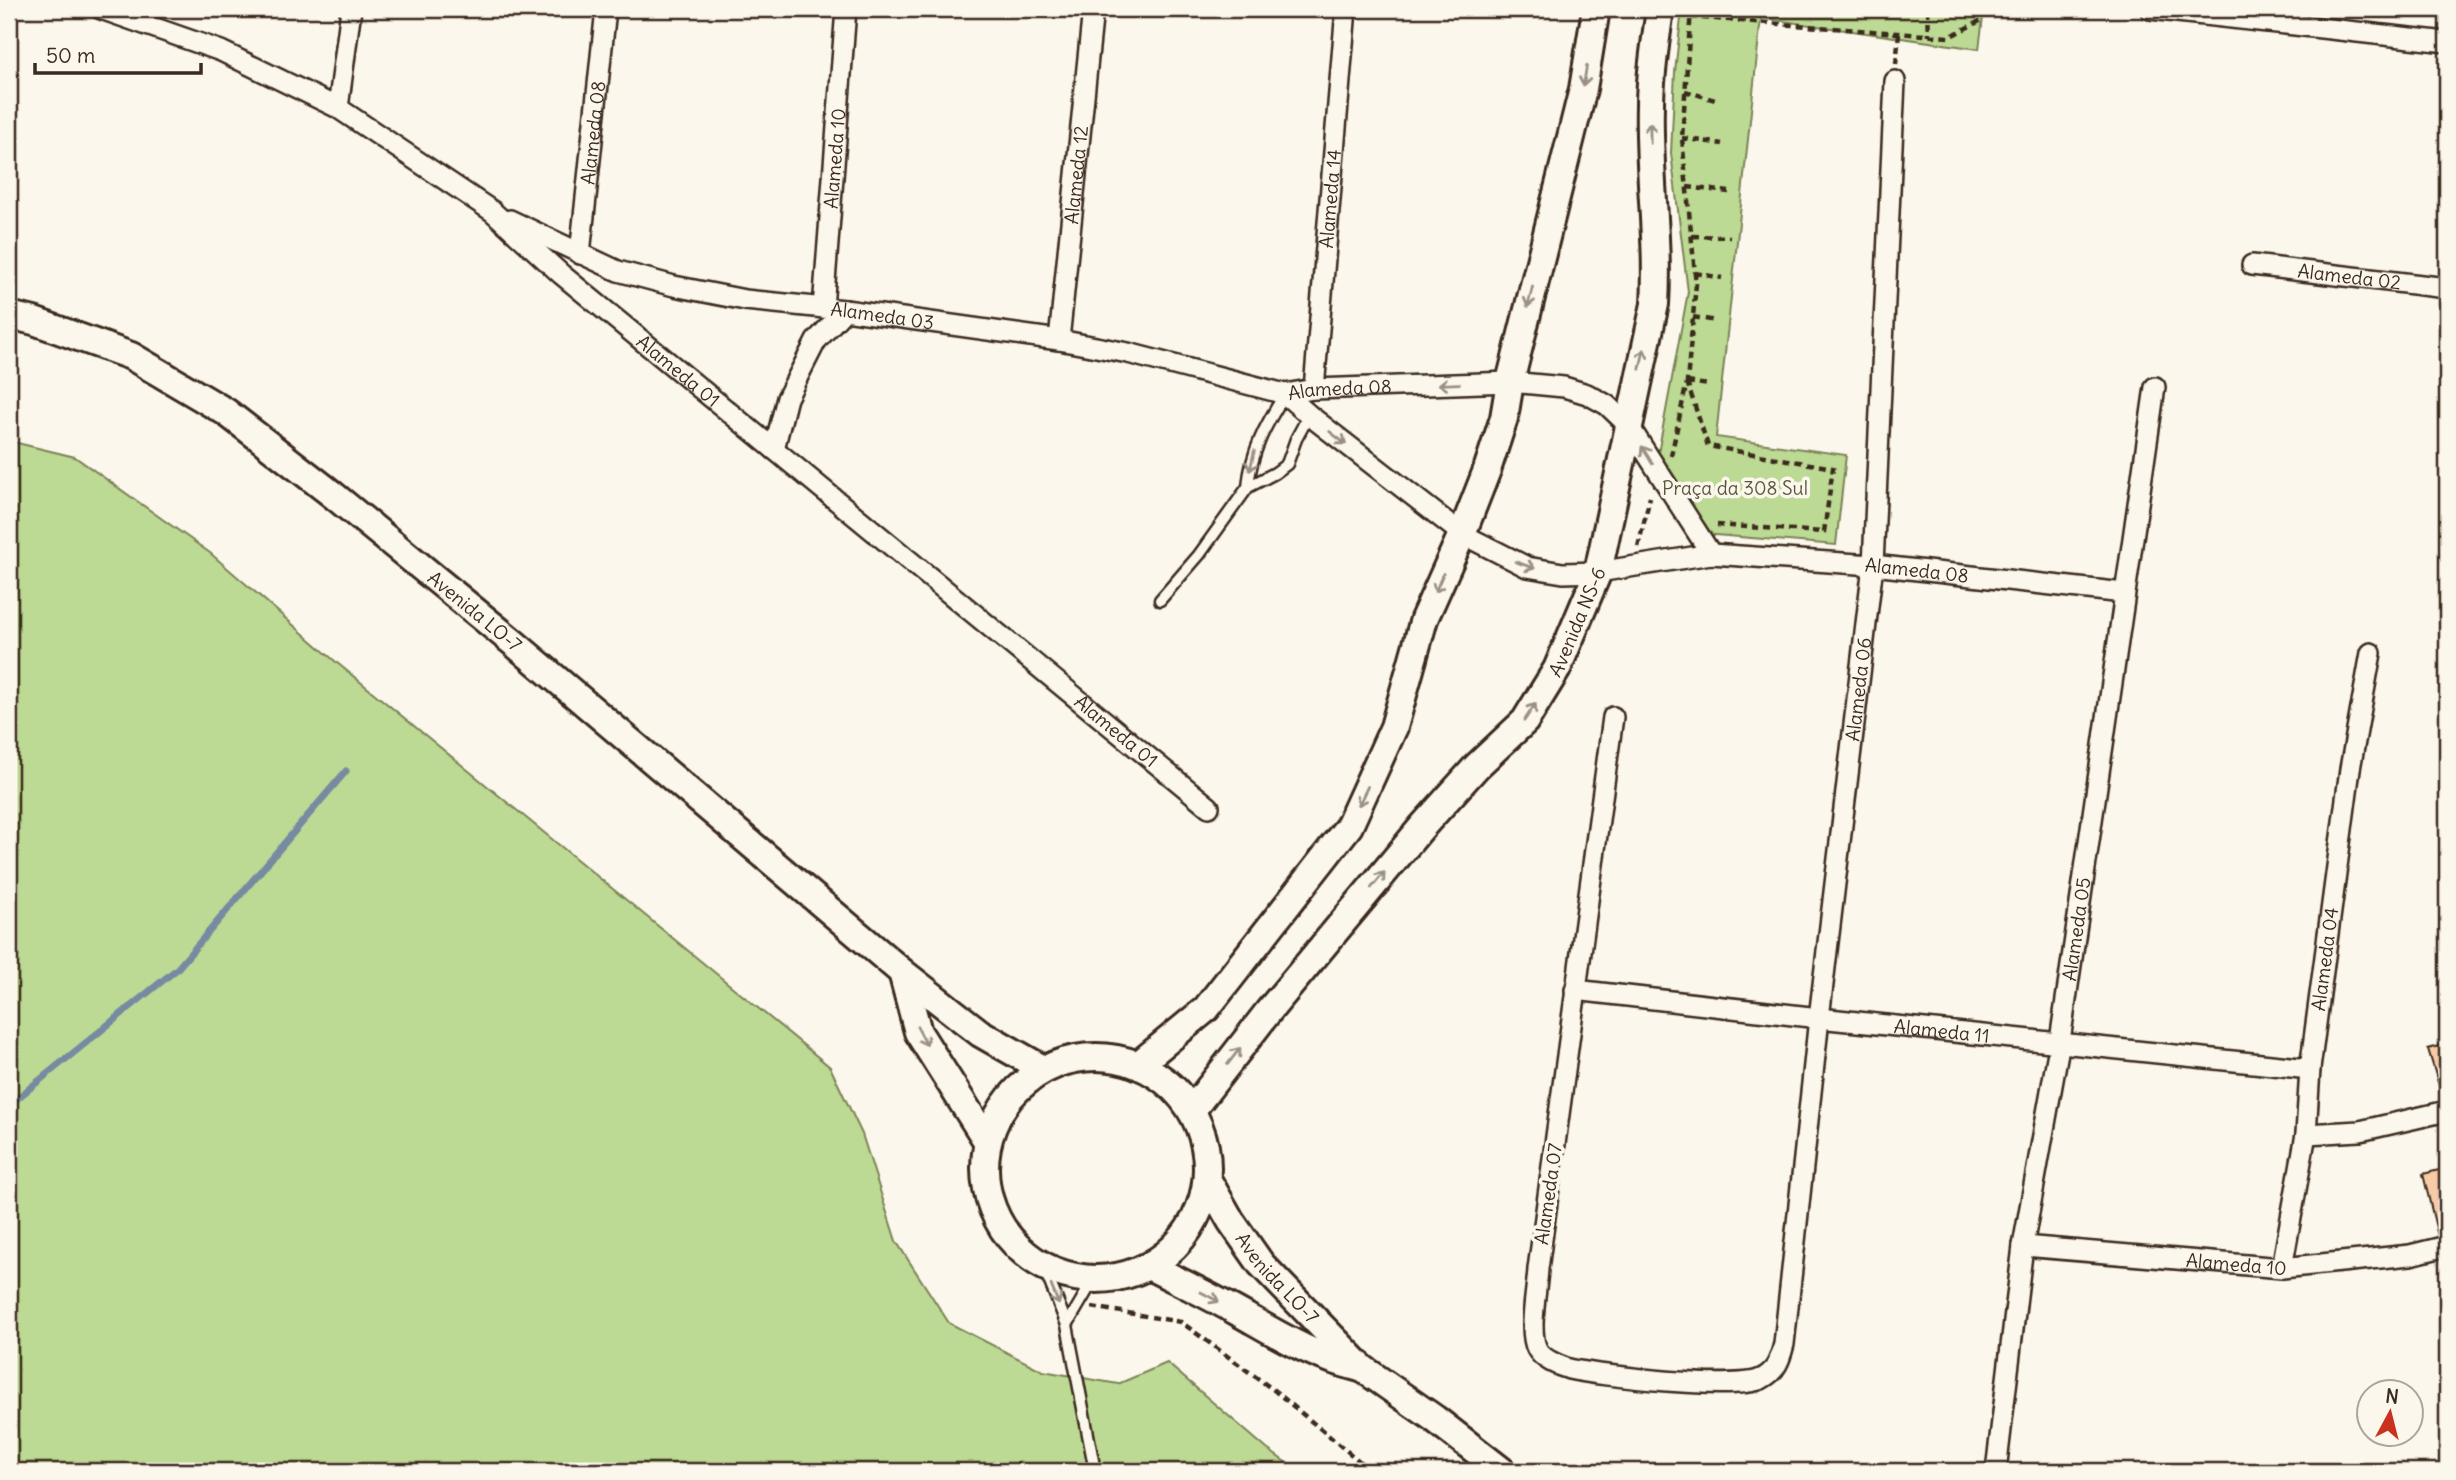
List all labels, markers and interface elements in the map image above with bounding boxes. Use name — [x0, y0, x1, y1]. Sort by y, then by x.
scale bar — [35, 32, 201, 76]
text: 50 m — [46, 42, 95, 69]
one-way arrow — [1578, 64, 1591, 87]
street label: Alameda 08 — [575, 80, 610, 186]
street label: Alameda 10 — [819, 107, 850, 210]
one-way arrow — [1643, 122, 1657, 145]
street label: Alameda 12 — [1059, 125, 1093, 225]
street label: Alameda 14 — [1314, 148, 1346, 249]
street label: Alameda 02 — [2296, 258, 2402, 294]
one-way arrow — [1523, 285, 1536, 308]
street label: Alameda 03 — [830, 297, 936, 334]
street label: Alameda 01 — [632, 329, 725, 412]
one-way arrow — [1636, 348, 1650, 371]
street label: Alameda 08 — [1286, 374, 1392, 405]
one-way arrow — [1438, 377, 1461, 390]
one-way arrow — [1328, 430, 1346, 445]
one-way arrow — [1640, 446, 1654, 466]
one-way arrow — [1245, 449, 1258, 472]
park label: Praça da 308 Sul — [1662, 476, 1808, 500]
street label: Alameda 08 — [1864, 552, 1970, 588]
one-way arrow — [1513, 560, 1535, 572]
street label: Avenida NS-6 — [1543, 564, 1611, 681]
street label: Avenida LO-7 — [423, 566, 527, 657]
one-way arrow — [1432, 571, 1445, 593]
street label: Alameda 06 — [1840, 636, 1876, 743]
street label: Alameda 01 — [1070, 689, 1163, 772]
one-way arrow — [1523, 703, 1537, 722]
one-way arrow — [1356, 785, 1370, 806]
one-way arrow — [1370, 872, 1386, 890]
street label: Alameda 05 — [2057, 876, 2096, 982]
street label: Alameda 04 — [2306, 906, 2343, 1013]
street label: Alameda 11 — [1893, 1014, 1991, 1048]
one-way arrow — [915, 1026, 929, 1046]
one-way arrow — [1226, 1047, 1241, 1066]
street label: Alameda 07 — [1529, 1142, 1567, 1246]
street label: Avenida LO-7 — [1231, 1228, 1324, 1329]
street label: Alameda 10 — [2185, 1248, 2288, 1280]
one-way arrow — [1049, 1284, 1062, 1306]
one-way arrow — [1199, 1290, 1220, 1304]
north arrow — [2354, 1378, 2424, 1448]
text: N — [2384, 1383, 2400, 1409]

